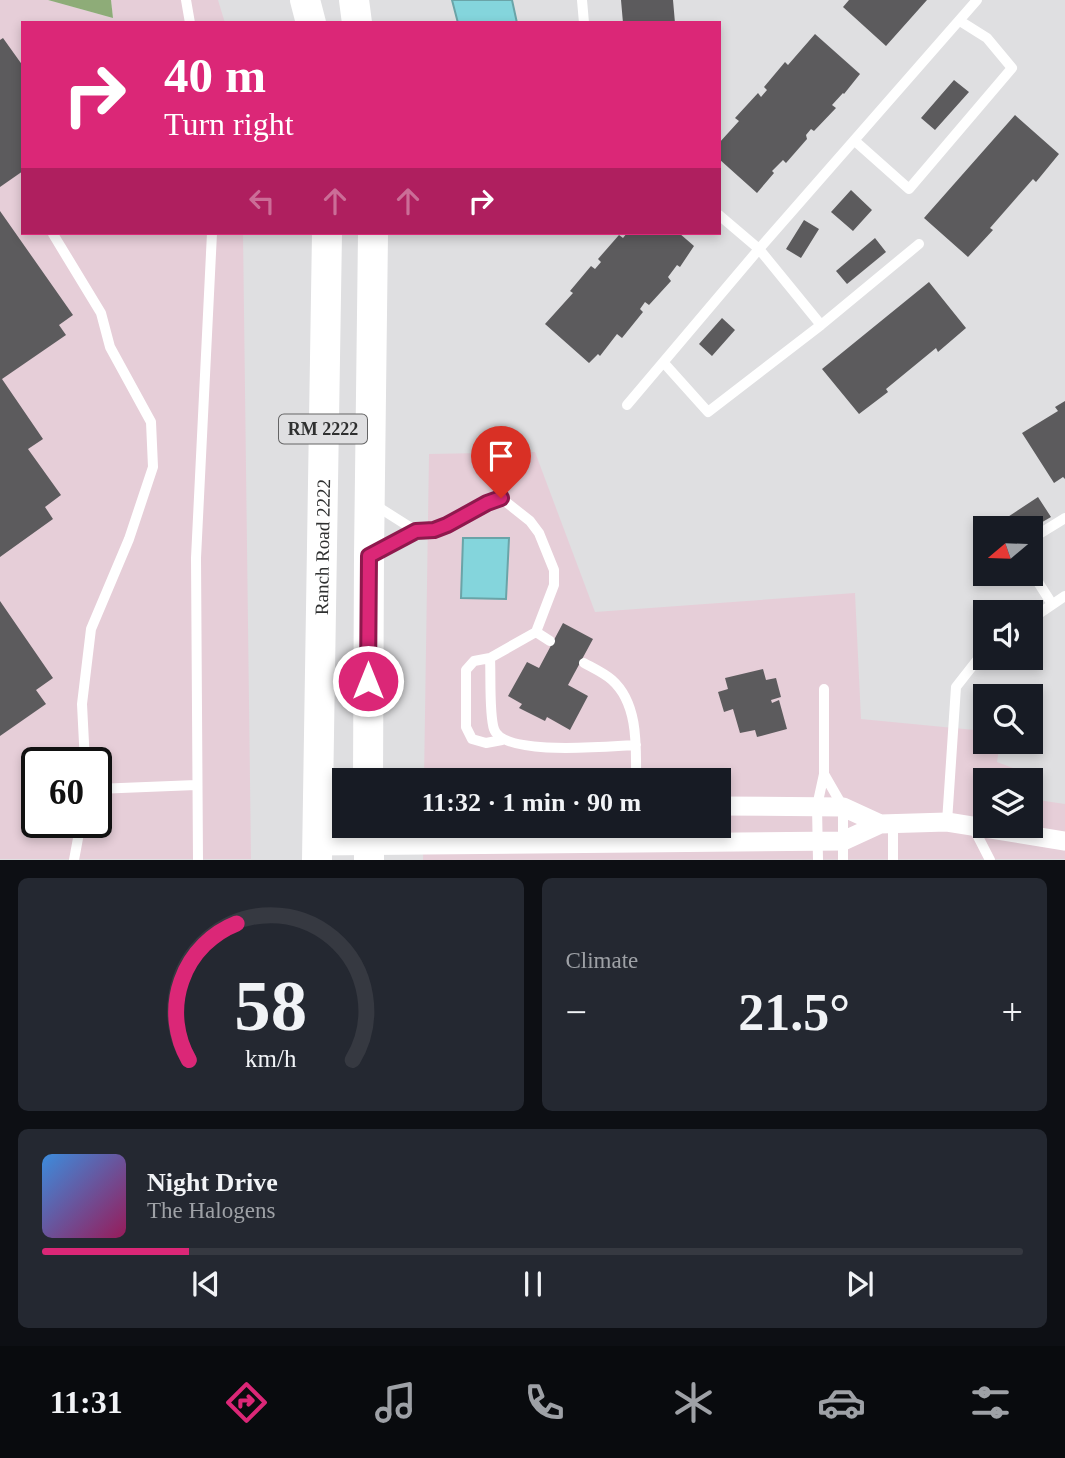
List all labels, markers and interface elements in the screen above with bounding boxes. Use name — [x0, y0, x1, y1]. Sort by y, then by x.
text: 40 m — [164, 48, 266, 103]
icon: right — [49, 49, 140, 140]
text: Turn right — [164, 106, 294, 142]
icon: left — [243, 182, 281, 220]
icon: ahead — [316, 182, 354, 220]
icon: ahead — [389, 182, 427, 220]
icon: right — [462, 182, 500, 220]
road number: RM 2222 — [279, 414, 367, 444]
pin — [471, 426, 531, 498]
icon: arrive — [482, 437, 520, 475]
street label: Ranch Road 2222 — [310, 479, 334, 615]
north arrow — [973, 516, 1043, 586]
map controls — [973, 516, 1043, 838]
button: sound — [973, 600, 1043, 670]
position arrow — [331, 644, 405, 718]
button: search — [973, 684, 1043, 754]
speed limit sign: 60 — [21, 747, 112, 838]
button: layers — [973, 768, 1043, 838]
text: 11:32 · 1 min · 90 m — [422, 788, 641, 817]
text: Climate — [566, 948, 638, 973]
text: 58 — [234, 966, 307, 1047]
text: 21.5° — [738, 984, 850, 1041]
text: − — [566, 991, 587, 1033]
text: + — [1002, 991, 1023, 1033]
text: km/h — [245, 1045, 297, 1072]
text: Night Drive — [147, 1168, 278, 1197]
text: The Halogens — [147, 1198, 275, 1223]
icon: previous — [187, 1265, 225, 1303]
icon: pause — [514, 1265, 552, 1303]
icon: next — [841, 1265, 879, 1303]
icon: directions — [222, 1378, 271, 1427]
icon: music — [371, 1378, 420, 1427]
icon: phone — [520, 1378, 569, 1427]
icon: climate — [669, 1378, 718, 1427]
icon: car — [817, 1378, 866, 1427]
icon: filters — [966, 1378, 1015, 1427]
text: 11:31 — [50, 1384, 123, 1420]

